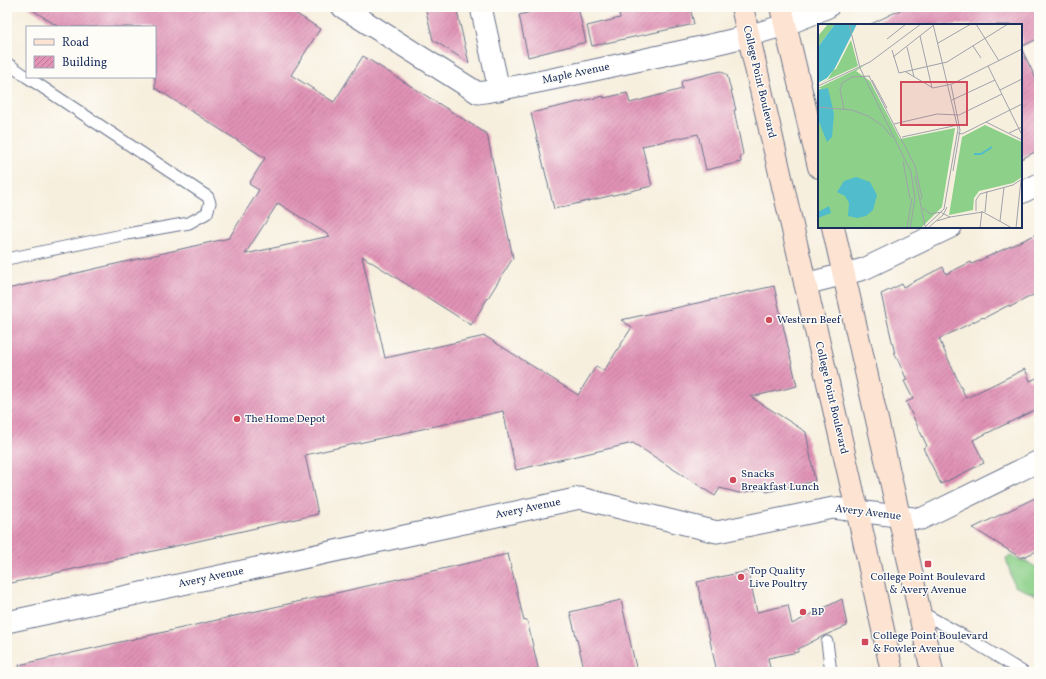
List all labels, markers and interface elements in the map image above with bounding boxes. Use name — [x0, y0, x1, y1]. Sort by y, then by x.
street label: College Point Boulevard — [739, 24, 779, 140]
inset map — [818, 24, 1022, 228]
legend — [26, 26, 156, 78]
text: Road — [62, 35, 89, 51]
text: Building — [62, 55, 107, 71]
street label: Maple Avenue — [541, 60, 611, 88]
place label: Western Beef — [777, 313, 842, 328]
marker: Western Beef — [764, 315, 774, 325]
street label: College Point Boulevard — [811, 340, 851, 456]
place label: The Home Depot — [245, 412, 326, 427]
marker: The Home Depot — [232, 414, 242, 424]
place label: Snacks Breakfast Lunch — [741, 467, 820, 495]
marker: Snacks Breakfast Lunch — [728, 475, 738, 485]
street label: Avery Avenue — [494, 495, 562, 523]
street label: Avery Avenue — [834, 502, 902, 524]
marker: College Point Boulevard & Avery Avenue — [923, 559, 933, 569]
street label: Avery Avenue — [177, 564, 245, 592]
place label: Top Quality Live Poultry — [749, 564, 808, 592]
place label: College Point Boulevard & Avery Avenue — [870, 570, 986, 598]
marker: Top Quality Live Poultry — [736, 572, 746, 582]
place label: BP — [811, 605, 824, 620]
marker: BP — [798, 607, 808, 617]
place label: College Point Boulevard & Fowler Avenue — [873, 629, 988, 657]
marker: College Point Boulevard & Fowler Avenue — [860, 637, 870, 647]

